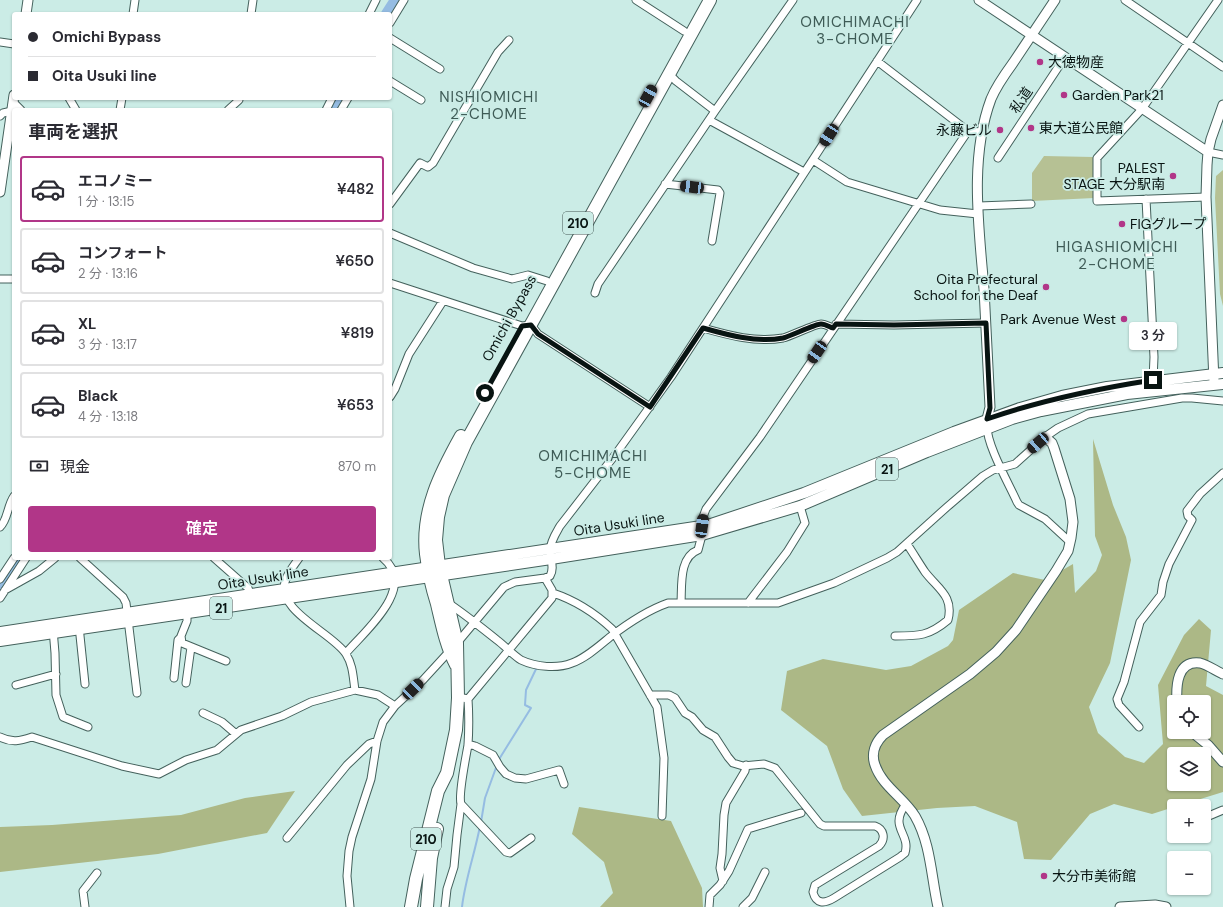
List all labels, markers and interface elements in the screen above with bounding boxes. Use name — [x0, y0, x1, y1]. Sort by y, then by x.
district label: OMICHIMACHI 3-CHOME — [800, 12, 910, 49]
text: Omichi Bypass — [52, 27, 161, 47]
place label: 大徳物産 — [1048, 53, 1104, 71]
marker: 大徳物産 — [1035, 57, 1045, 67]
text: Oita Usuki line — [52, 66, 157, 86]
car — [637, 83, 659, 109]
street label: 私道 — [1006, 83, 1036, 117]
place label: Garden Park21 — [1072, 86, 1164, 104]
district label: NISHIOMICHI 2-CHOME — [439, 87, 539, 124]
marker: Garden Park21 — [1059, 90, 1069, 100]
place label: 東大道公民館 — [1039, 119, 1123, 137]
text: 車両を選択 — [28, 120, 118, 144]
place label: 永藤ビル — [936, 121, 992, 139]
car — [817, 122, 841, 148]
marker: 東大道公民館 — [1026, 123, 1036, 133]
marker: 永藤ビル — [995, 125, 1005, 135]
place label: PALEST STAGE 大分駅南 — [1063, 159, 1165, 193]
icon: car — [30, 171, 66, 207]
text: エコノミー — [78, 171, 153, 191]
marker: PALEST STAGE 大分駅南 — [1168, 171, 1178, 181]
text: ¥482 — [337, 179, 374, 199]
car — [679, 180, 705, 194]
text: 1 分 · 13:15 — [78, 193, 134, 210]
road number: 210 — [563, 212, 593, 234]
place label: FIGグループ — [1130, 215, 1207, 233]
marker: FIGグループ — [1117, 219, 1127, 229]
district label: HIGASHIOMICHI 2-CHOME — [1056, 237, 1178, 274]
icon: car — [30, 243, 66, 279]
text: コンフォート — [78, 243, 168, 263]
text: ¥650 — [336, 251, 374, 271]
text: 2 分 · 13:16 — [78, 265, 138, 282]
place label: Oita Prefectural School for the Deaf — [914, 270, 1038, 304]
street label: Omichi Bypass — [478, 271, 540, 365]
marker: Oita Prefectural School for the Deaf — [1041, 282, 1051, 292]
place label: Park Avenue West — [1000, 310, 1116, 328]
text: XL — [78, 314, 96, 334]
marker: Park Avenue West — [1119, 314, 1129, 324]
icon: car — [30, 315, 66, 351]
callout: 3 分 — [1129, 322, 1177, 350]
text: ¥819 — [341, 323, 374, 343]
text: 3 分 — [1141, 327, 1165, 344]
text: 3 分 · 13:17 — [78, 336, 137, 353]
car — [805, 339, 829, 365]
route end — [1144, 371, 1162, 389]
route start — [476, 384, 494, 402]
text: Black — [78, 386, 118, 406]
icon: car — [30, 387, 66, 423]
text: ¥653 — [337, 395, 374, 415]
text: 4 分 · 13:18 — [78, 408, 138, 425]
car — [1025, 431, 1051, 455]
district label: OMICHIMACHI 5-CHOME — [538, 446, 648, 483]
icon: cash — [28, 455, 50, 477]
text: 現金 — [60, 457, 90, 477]
text: 870 m — [338, 458, 376, 475]
road number: 21 — [876, 458, 898, 480]
button: 確定 — [28, 506, 376, 552]
street label: Oita Usuki line — [572, 508, 666, 540]
car — [694, 513, 710, 539]
street label: Oita Usuki line — [216, 562, 310, 594]
road number: 21 — [210, 597, 232, 619]
car — [400, 676, 426, 702]
map controls — [1167, 695, 1211, 895]
button: locate — [1167, 695, 1211, 739]
button: layers — [1167, 747, 1211, 791]
button: + — [1167, 799, 1211, 843]
road number: 210 — [411, 828, 441, 850]
button: − — [1167, 851, 1211, 895]
place label: 大分市美術館 — [1052, 867, 1136, 885]
marker: 大分市美術館 — [1039, 871, 1049, 881]

